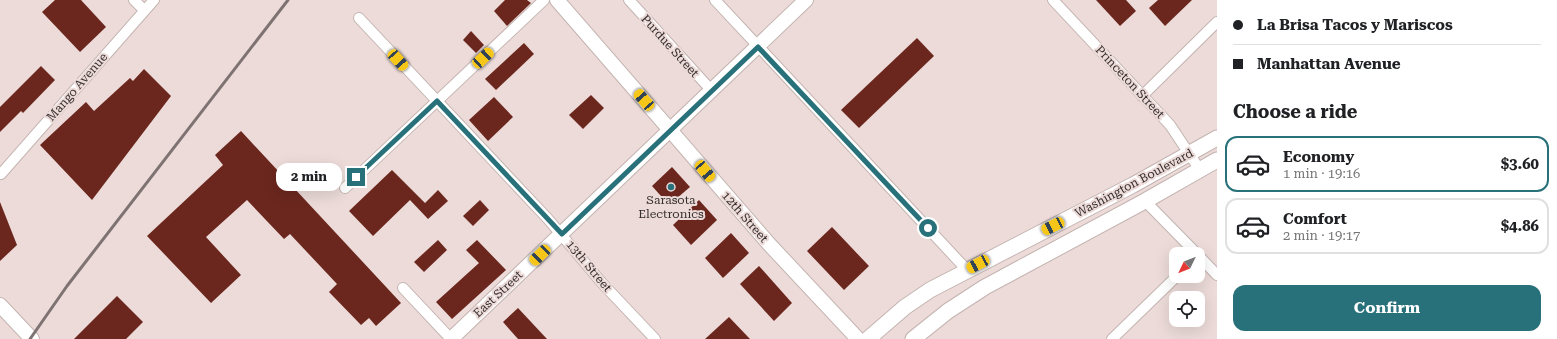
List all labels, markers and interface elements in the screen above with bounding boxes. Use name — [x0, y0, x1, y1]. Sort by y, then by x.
street label: Purdue Street — [638, 12, 702, 81]
text: La Brisa Tacos y Mariscos — [1257, 16, 1453, 34]
street label: Princeton Street — [1093, 43, 1168, 122]
car — [470, 45, 496, 71]
car — [386, 47, 410, 73]
street label: Mango Avenue — [44, 50, 111, 124]
text: Manhattan Avenue — [1257, 55, 1401, 73]
car — [632, 87, 656, 113]
text: Choose a ride — [1233, 101, 1357, 122]
street label: Washington Boulevard — [1073, 146, 1196, 220]
icon: car — [1235, 146, 1271, 182]
text: Economy — [1283, 148, 1354, 166]
text: $3.60 — [1501, 155, 1539, 173]
car — [693, 158, 717, 184]
callout: 2 min — [276, 163, 342, 191]
text: 1 min · 19:16 — [1283, 166, 1360, 181]
route end — [347, 168, 365, 186]
text: 2 min — [291, 169, 327, 184]
marker: Sarasota Electronics — [666, 182, 676, 192]
street label: 12th Street — [719, 189, 771, 246]
place label: Sarasota Electronics — [638, 193, 704, 221]
icon: car — [1235, 208, 1271, 244]
text: Comfort — [1283, 210, 1347, 228]
car — [1040, 215, 1066, 237]
text: $4.86 — [1501, 217, 1539, 235]
route start — [919, 219, 937, 237]
text: 2 min · 19:17 — [1283, 228, 1360, 243]
street label: 13th Street — [563, 237, 615, 295]
car — [527, 242, 553, 268]
north arrow — [1169, 247, 1205, 283]
map controls — [1169, 247, 1205, 327]
car — [965, 253, 991, 275]
street label: East Street — [471, 267, 526, 320]
button: Confirm — [1233, 285, 1541, 331]
button: locate — [1169, 291, 1205, 327]

